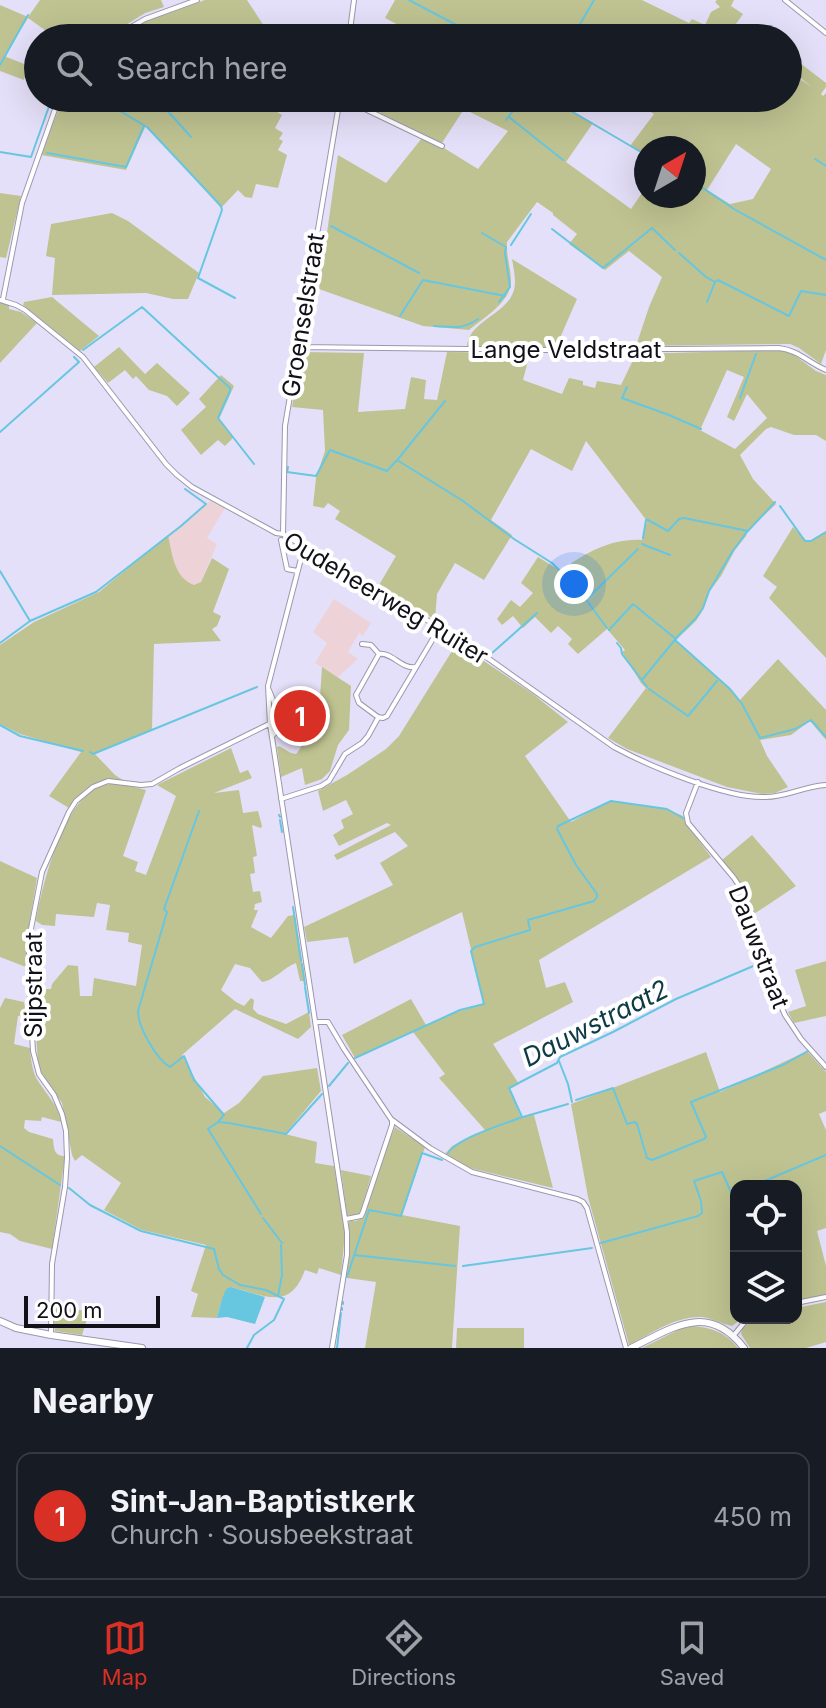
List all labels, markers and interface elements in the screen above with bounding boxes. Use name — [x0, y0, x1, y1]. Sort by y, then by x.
search box — [24, 24, 802, 112]
icon: search — [52, 46, 96, 90]
text: Search here — [116, 50, 288, 86]
north arrow — [634, 136, 706, 208]
street label: Groenselstraat — [276, 231, 330, 399]
street label: Lange Veldstraat — [471, 335, 662, 364]
street label: Oudeheerweg Ruiter — [278, 525, 494, 671]
your location — [554, 564, 594, 604]
pin: 1 — [274, 686, 326, 746]
street label: Dauwstraat — [722, 882, 796, 1013]
street label: Sijpstraat — [19, 932, 48, 1038]
water label: Dauwstraat2 — [517, 973, 673, 1073]
map controls — [730, 1180, 802, 1324]
button: locate — [730, 1180, 802, 1252]
button: layers — [730, 1252, 802, 1324]
scale bar — [24, 1292, 160, 1328]
text: 200 m — [36, 1297, 103, 1323]
text: Nearby — [32, 1380, 154, 1421]
text: Sint-Jan-Baptistkerk — [110, 1483, 415, 1519]
text: 1 — [54, 1501, 66, 1532]
text: 450 m — [713, 1501, 792, 1532]
text: Church · Sousbeekstraat — [110, 1519, 413, 1550]
tab: Map — [102, 1616, 148, 1690]
tab: Directions — [351, 1616, 456, 1690]
tab: Saved — [660, 1616, 724, 1690]

